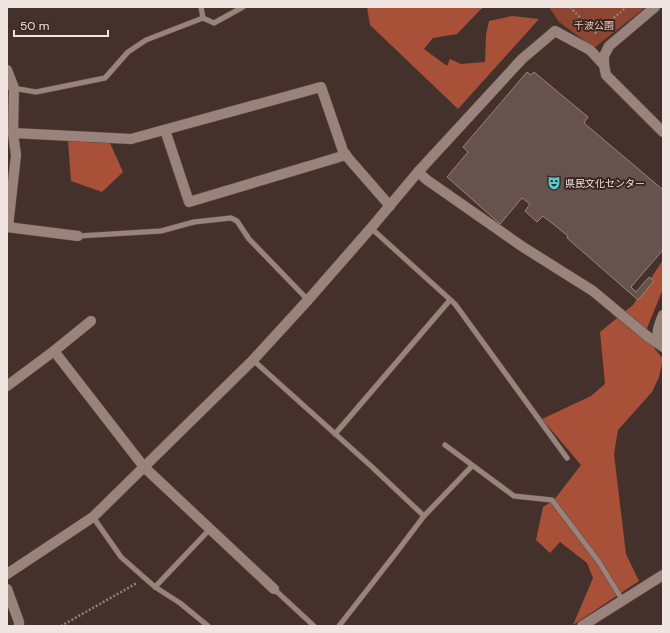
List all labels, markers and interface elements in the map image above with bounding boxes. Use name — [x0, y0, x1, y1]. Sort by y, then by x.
scale bar — [14, 12, 108, 38]
text: 50 m — [20, 18, 49, 34]
park label: 千波公園 — [574, 19, 614, 32]
theatre icon: 県民文化センター — [546, 175, 562, 191]
place label: 県民文化センター — [565, 177, 645, 190]

